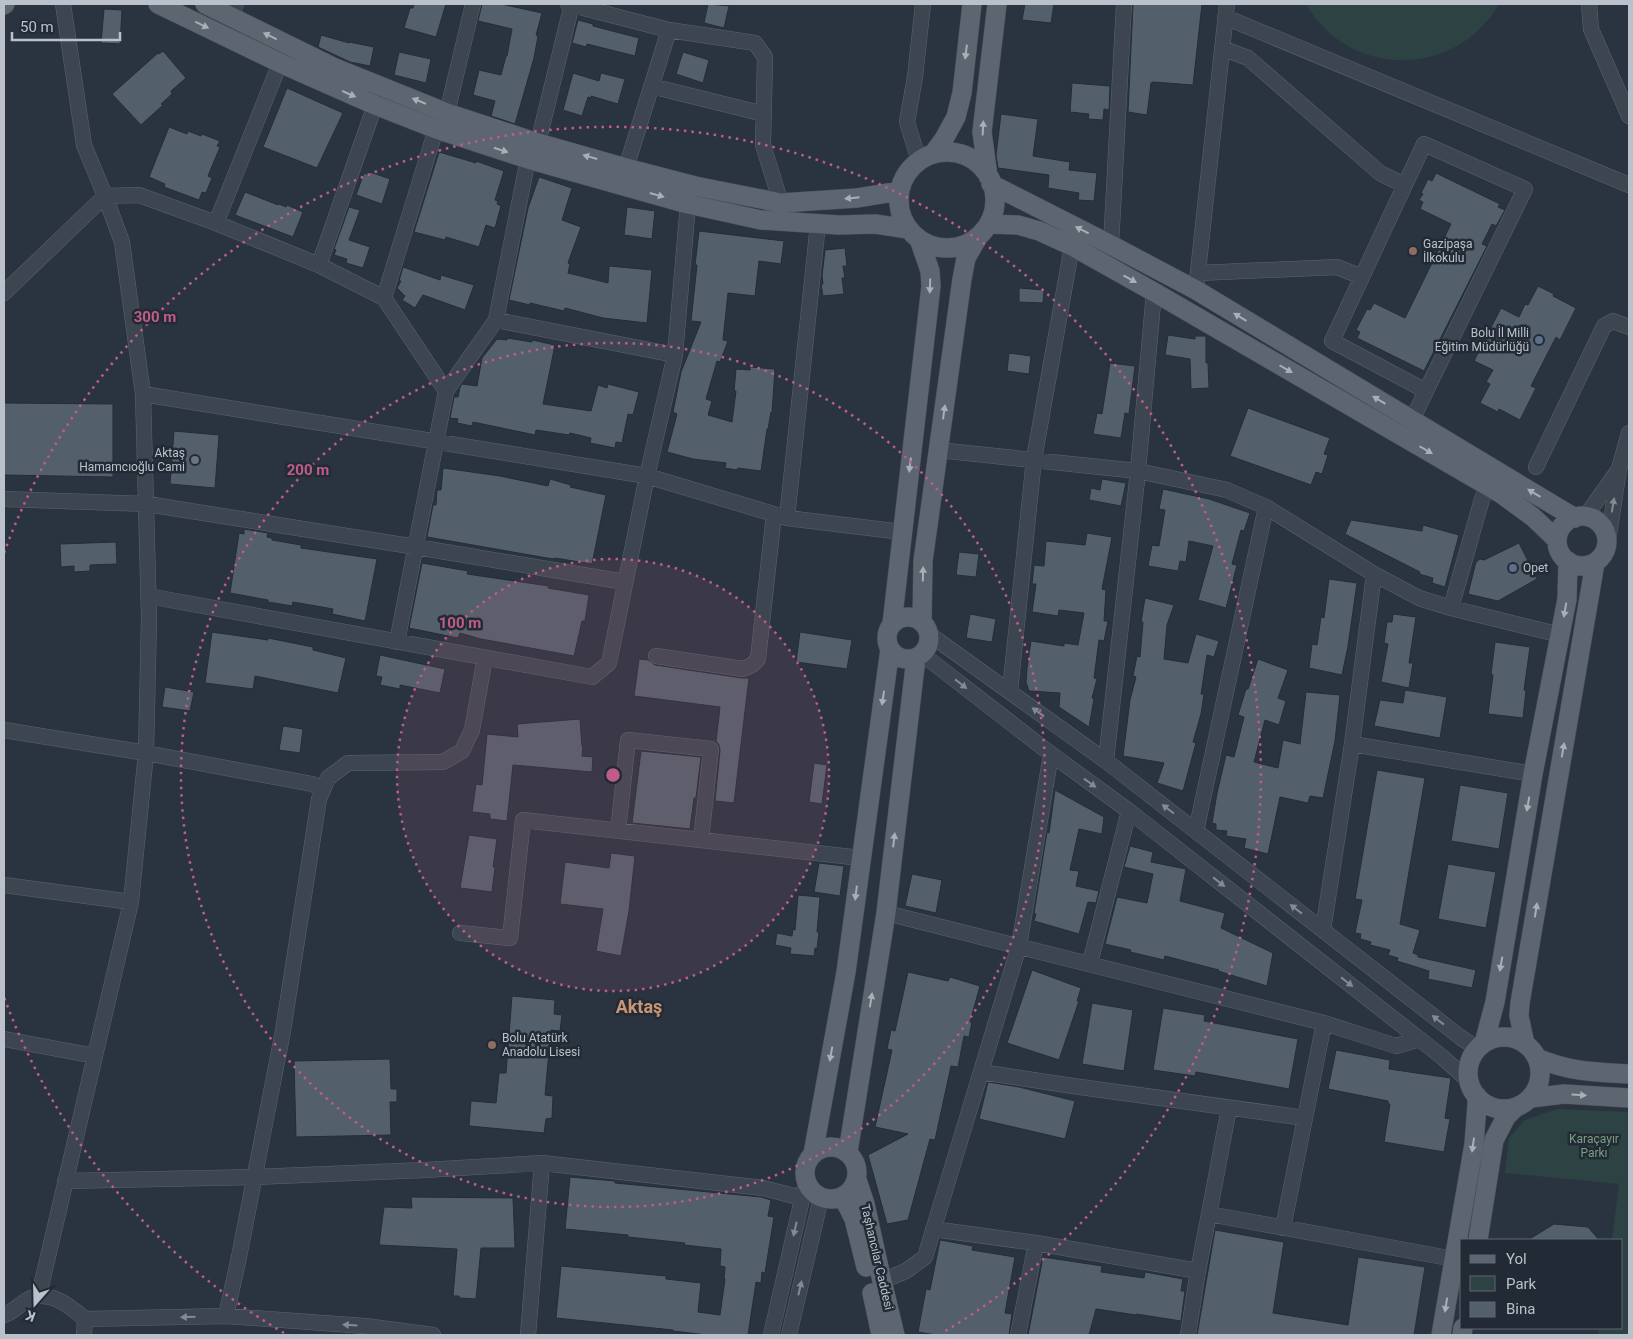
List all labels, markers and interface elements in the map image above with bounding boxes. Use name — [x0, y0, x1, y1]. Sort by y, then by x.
scale bar — [12, 10, 120, 42]
text: 50 m — [20, 18, 54, 36]
one-way arrow — [195, 21, 209, 29]
one-way arrow — [263, 32, 277, 40]
one-way arrow — [962, 44, 970, 60]
one-way arrow — [342, 90, 356, 98]
one-way arrow — [412, 97, 426, 105]
one-way arrow — [979, 119, 987, 135]
one-way arrow — [494, 147, 509, 155]
one-way arrow — [582, 153, 597, 161]
one-way arrow — [650, 191, 665, 199]
one-way arrow — [843, 194, 859, 202]
one-way arrow — [1075, 226, 1089, 234]
place label: Gazipaşa İlkokulu — [1423, 237, 1473, 265]
marker: Gazipaşa İlkokulu — [1407, 245, 1419, 257]
one-way arrow — [1123, 274, 1137, 283]
one-way arrow — [926, 279, 934, 295]
text: 300 m — [134, 308, 176, 326]
one-way arrow — [1233, 312, 1246, 321]
place label: Bolu İl Milli Eğitim Müdürlüğü — [1435, 325, 1529, 354]
marker: Bolu İl Milli Eğitim Müdürlüğü — [1533, 334, 1545, 346]
one-way arrow — [1279, 364, 1293, 373]
one-way arrow — [1373, 396, 1386, 405]
one-way arrow — [940, 404, 948, 420]
place label: Aktaş Hamamcıoğlu Cami — [79, 446, 185, 474]
one-way arrow — [1420, 446, 1433, 455]
marker: Aktaş Hamamcıoğlu Cami — [189, 454, 201, 466]
one-way arrow — [906, 457, 914, 473]
text: 200 m — [287, 461, 329, 479]
one-way arrow — [1527, 488, 1540, 497]
one-way arrow — [1610, 497, 1618, 513]
place label: Opet — [1523, 561, 1548, 575]
marker: Opet — [1507, 562, 1519, 574]
one-way arrow — [919, 565, 927, 581]
one-way arrow — [1561, 602, 1569, 618]
text: 100 m — [439, 614, 481, 632]
one-way arrow — [954, 679, 967, 690]
one-way arrow — [879, 690, 887, 706]
one-way arrow — [1031, 707, 1045, 717]
one-way arrow — [1559, 742, 1567, 758]
centre of rings — [604, 766, 622, 784]
one-way arrow — [1083, 778, 1097, 788]
one-way arrow — [1524, 796, 1532, 812]
one-way arrow — [1162, 804, 1175, 815]
one-way arrow — [890, 831, 898, 847]
one-way arrow — [1212, 876, 1225, 887]
one-way arrow — [852, 886, 860, 902]
one-way arrow — [1532, 902, 1540, 918]
one-way arrow — [1290, 904, 1303, 915]
one-way arrow — [1497, 956, 1505, 972]
one-way arrow — [1340, 977, 1354, 987]
one-way arrow — [867, 992, 875, 1008]
district label: Aktaş — [616, 996, 662, 1017]
one-way arrow — [1432, 1015, 1445, 1026]
place label: Bolu Atatürk Anadolu Lisesi — [502, 1031, 580, 1059]
marker: Bolu Atatürk Anadolu Lisesi — [486, 1039, 498, 1051]
one-way arrow — [827, 1046, 835, 1062]
one-way arrow — [1571, 1091, 1587, 1099]
park label: Karaçayır Parkı — [1569, 1132, 1619, 1160]
one-way arrow — [1469, 1137, 1477, 1153]
street label: Taşhancılar Caddesi — [858, 1203, 896, 1311]
one-way arrow — [791, 1222, 799, 1237]
legend — [1460, 1239, 1623, 1329]
text: Yol — [1506, 1250, 1527, 1268]
text: Park — [1506, 1275, 1537, 1293]
north arrow — [10, 1279, 60, 1329]
one-way arrow — [796, 1280, 804, 1295]
one-way arrow — [1442, 1297, 1450, 1313]
text: Bina — [1506, 1300, 1535, 1318]
text: K — [24, 1307, 37, 1325]
one-way arrow — [180, 1313, 196, 1321]
one-way arrow — [342, 1321, 358, 1329]

